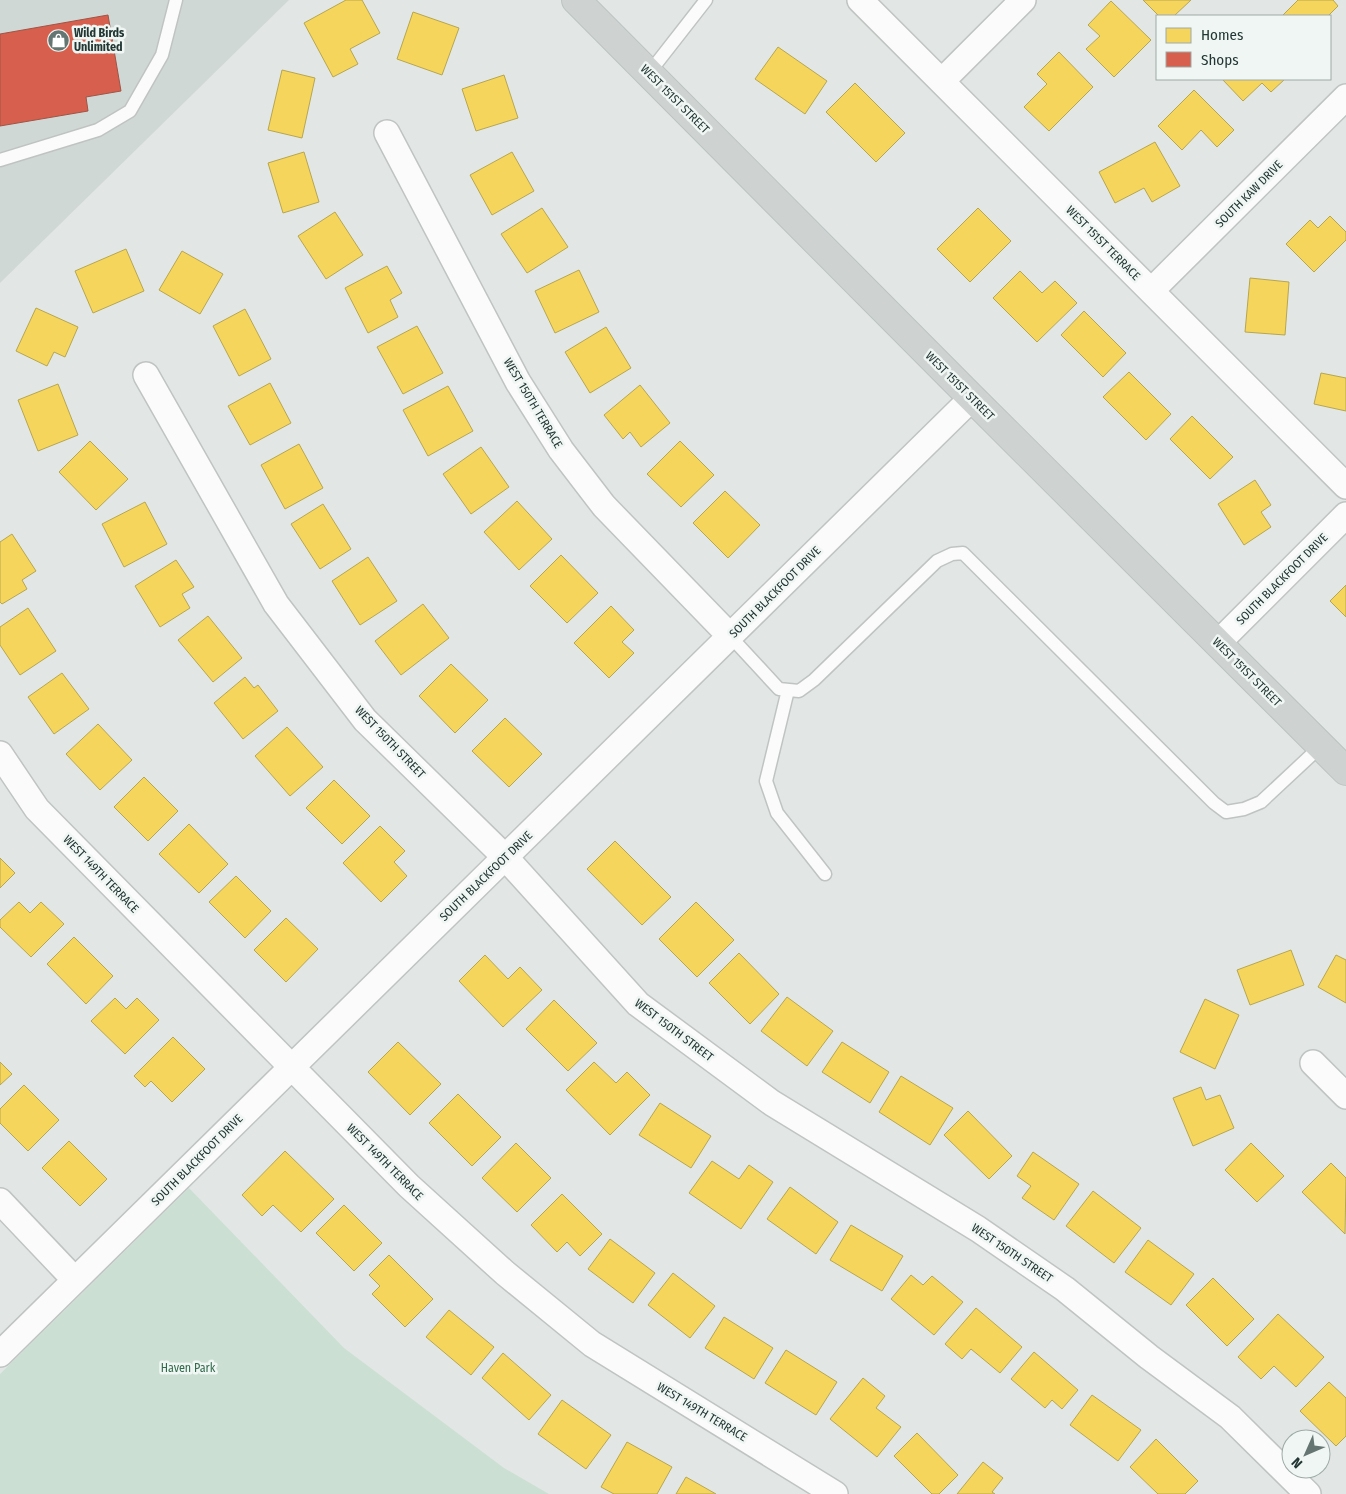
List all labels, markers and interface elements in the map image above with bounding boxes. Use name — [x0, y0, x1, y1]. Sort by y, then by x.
legend — [1156, 15, 1331, 80]
place label: Wild Birds Unlimited — [74, 26, 125, 54]
text: Homes — [1201, 26, 1243, 44]
shop icon: Wild Birds Unlimited — [46, 28, 70, 52]
text: Shops — [1201, 51, 1239, 69]
street label: WEST 151ST STREET — [638, 62, 713, 137]
street label: SOUTH KAW DRIVE — [1213, 157, 1286, 230]
street label: WEST 151ST TERRACE — [1063, 203, 1143, 283]
street label: WEST 151ST STREET — [923, 349, 998, 424]
street label: WEST 150TH TERRACE — [501, 355, 566, 451]
street label: SOUTH BLACKFOOT DRIVE — [1233, 530, 1331, 628]
street label: SOUTH BLACKFOOT DRIVE — [726, 543, 824, 641]
street label: WEST 151ST STREET — [1210, 635, 1285, 710]
street label: WEST 150TH STREET — [352, 703, 428, 781]
street label: SOUTH BLACKFOOT DRIVE — [437, 828, 535, 924]
street label: WEST 149TH TERRACE — [60, 832, 142, 916]
street label: WEST 150TH STREET — [632, 996, 716, 1064]
street label: SOUTH BLACKFOOT DRIVE — [148, 1111, 246, 1209]
street label: WEST 149TH TERRACE — [344, 1121, 426, 1203]
street label: WEST 150TH STREET — [969, 1221, 1056, 1286]
park label: Haven Park — [161, 1361, 216, 1375]
street label: WEST 149TH TERRACE — [655, 1380, 750, 1445]
north arrow — [1281, 1429, 1331, 1479]
text: N — [1288, 1454, 1306, 1472]

